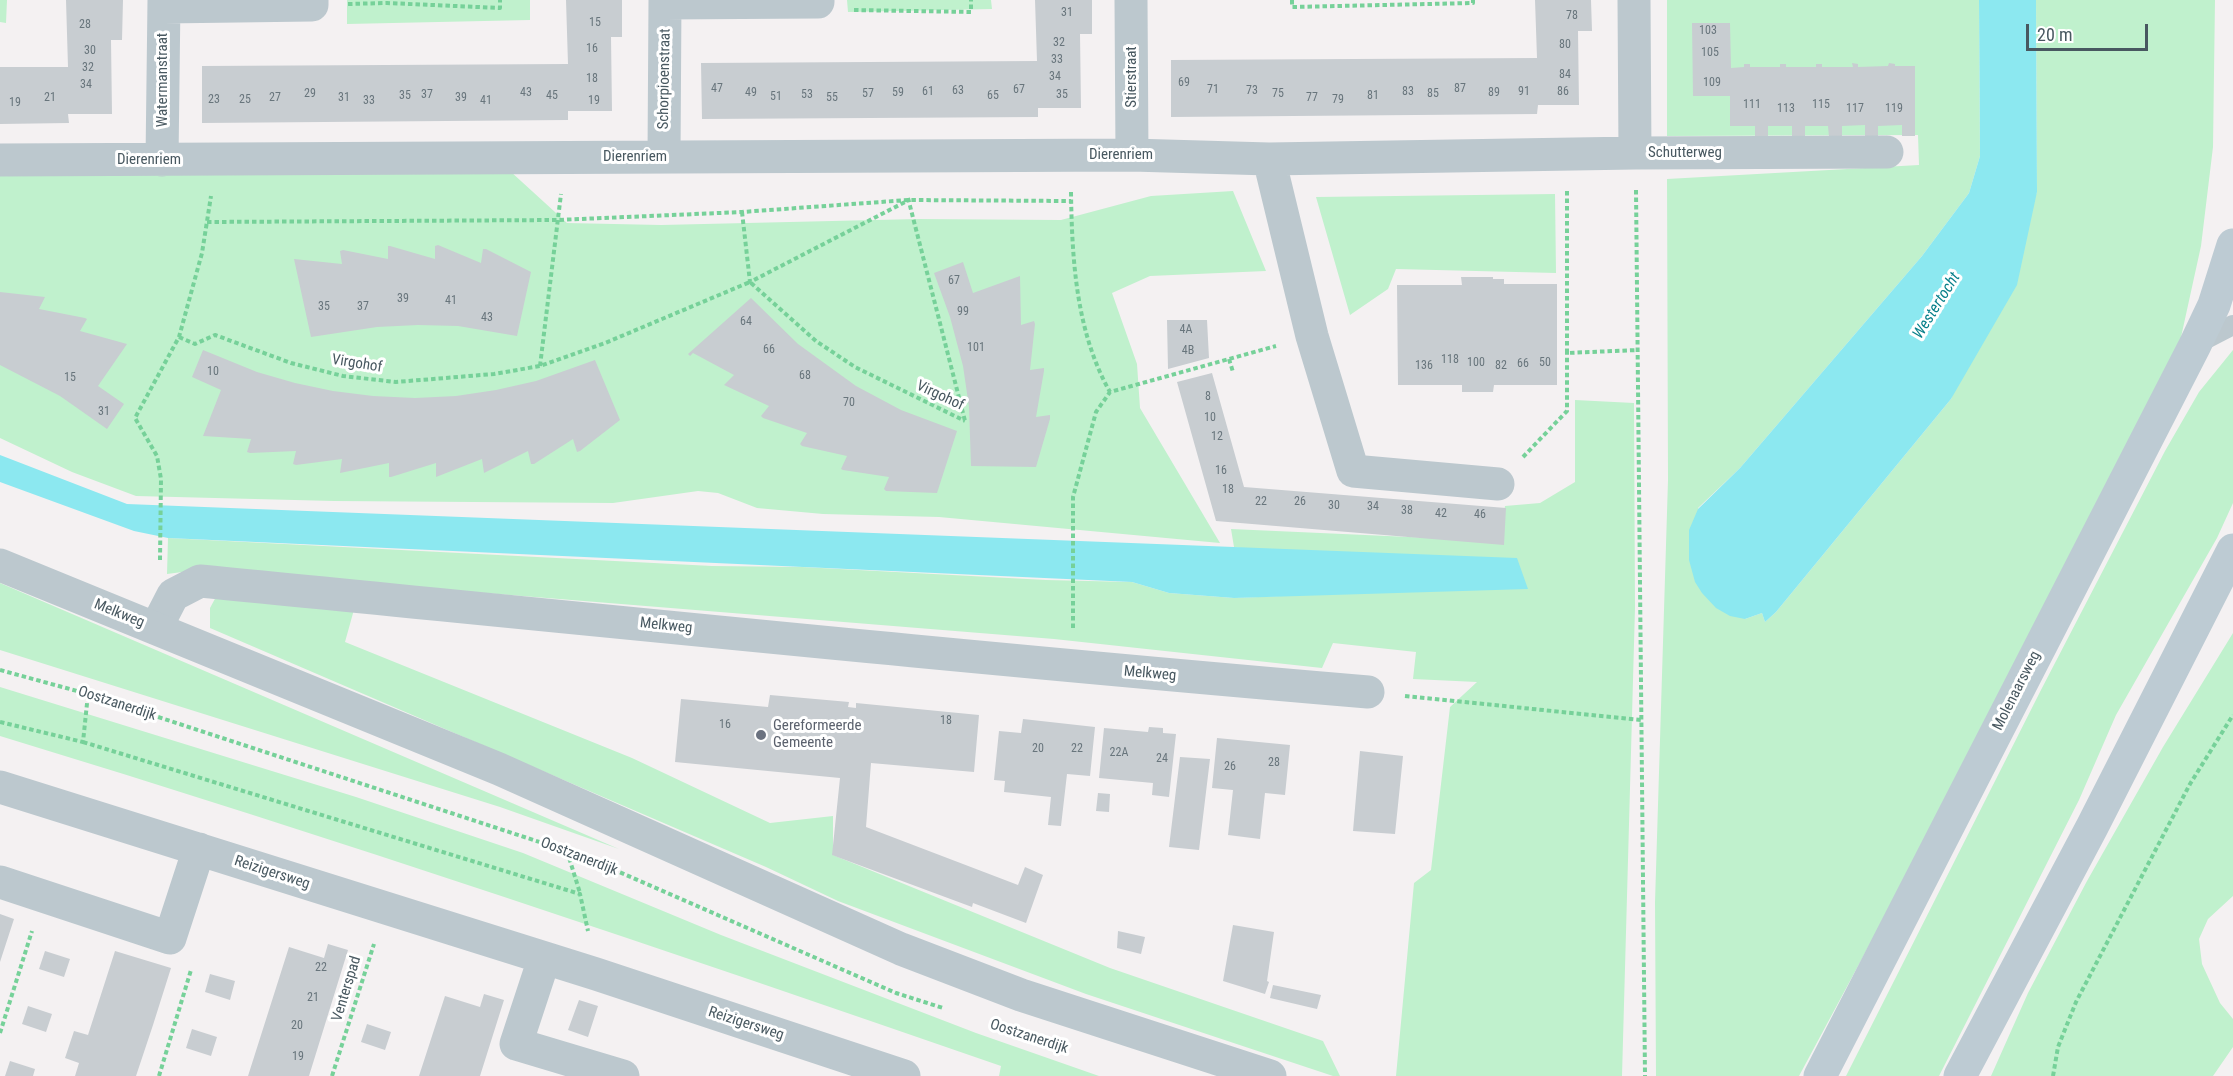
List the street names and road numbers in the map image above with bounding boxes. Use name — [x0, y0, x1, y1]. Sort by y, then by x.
street label: Schorpioenstraat — [655, 28, 675, 130]
street label: Watermanstraat — [154, 33, 172, 127]
street label: Stierstraat — [1123, 46, 1141, 108]
street label: Schutterweg — [1648, 144, 1722, 162]
street label: Dierenriem — [1089, 146, 1153, 164]
street label: Dierenriem — [603, 148, 667, 166]
street label: Dierenriem — [117, 151, 181, 169]
street label: Virgohof — [331, 351, 383, 377]
street label: Virgohof — [913, 377, 967, 415]
street label: Melkweg — [91, 596, 147, 632]
street label: Melkweg — [639, 614, 693, 638]
street label: Molenaarsweg — [1989, 648, 2045, 734]
street label: Melkweg — [1123, 663, 1177, 685]
street label: Oostzanerdijk — [76, 683, 158, 725]
street label: Oostzanerdijk — [538, 834, 620, 880]
street label: Reizigersweg — [232, 852, 312, 894]
street label: Venterspad — [329, 954, 365, 1024]
street label: Reizigersweg — [706, 1003, 786, 1045]
street label: Oostzanerdijk — [988, 1016, 1070, 1058]

